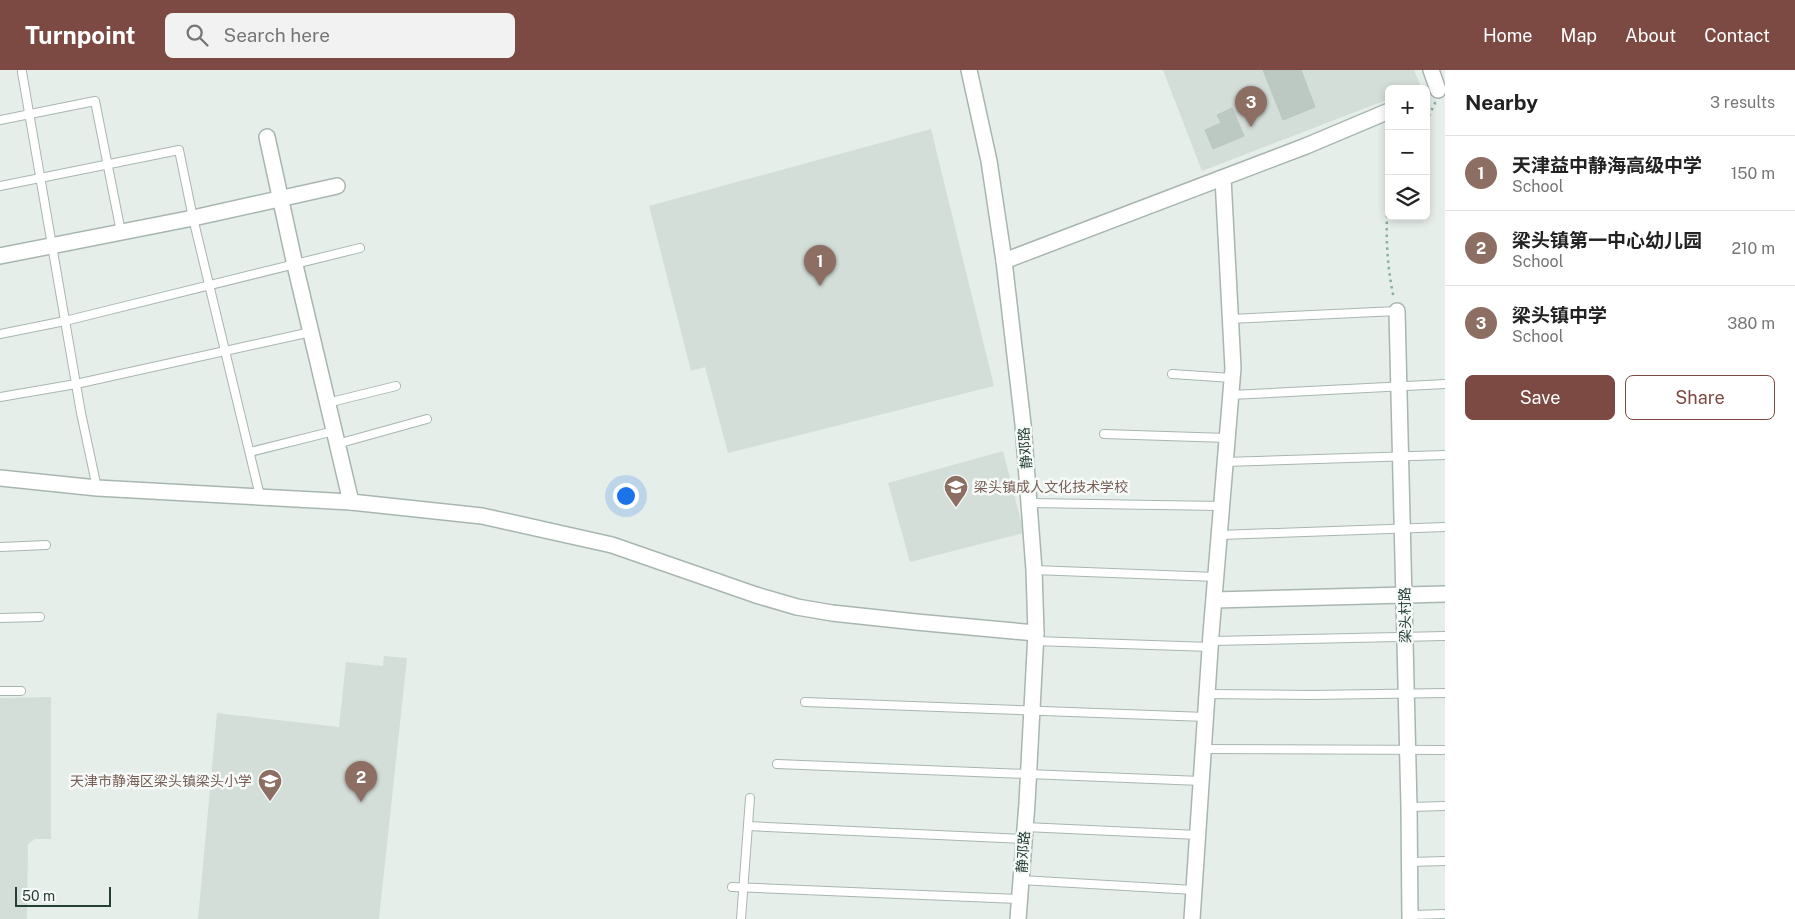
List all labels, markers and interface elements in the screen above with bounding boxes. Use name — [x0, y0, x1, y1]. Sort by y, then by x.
search box — [165, 13, 515, 58]
text: Turnpoint — [25, 21, 135, 49]
icon: search — [183, 21, 211, 49]
text: Search here — [223, 24, 330, 46]
text: Home — [1483, 25, 1533, 46]
text: Map — [1561, 25, 1597, 46]
text: About — [1625, 25, 1676, 46]
text: Contact — [1704, 25, 1770, 46]
map controls — [1385, 85, 1430, 220]
button: + — [1385, 85, 1430, 130]
pin: 3 — [1235, 86, 1267, 127]
text: Nearby — [1465, 90, 1538, 115]
text: 3 results — [1710, 93, 1775, 112]
button: − — [1385, 130, 1430, 175]
text: 天津益中静海高级中学 — [1512, 154, 1702, 176]
text: 1 — [1478, 164, 1484, 183]
text: 150 m — [1731, 164, 1775, 183]
button: layers — [1385, 175, 1430, 220]
text: School — [1512, 177, 1563, 196]
text: 梁头镇第一中心幼儿园 — [1512, 229, 1702, 251]
text: 2 — [1476, 239, 1486, 258]
text: 210 m — [1731, 239, 1775, 258]
pin: 1 — [804, 245, 836, 286]
text: School — [1512, 252, 1563, 271]
text: 梁头镇中学 — [1512, 304, 1607, 326]
text: 3 — [1476, 314, 1486, 333]
text: 380 m — [1727, 314, 1775, 333]
text: School — [1512, 327, 1563, 346]
button: Save — [1465, 375, 1615, 420]
button: Share — [1625, 375, 1775, 420]
street label: 静邓路 — [1016, 426, 1034, 470]
school or university icon: 梁头镇成人文化技术学校 — [943, 474, 969, 508]
place label: 梁头镇成人文化技术学校 — [974, 479, 1128, 495]
your location — [613, 483, 639, 509]
street label: 梁头村路 — [1397, 587, 1413, 643]
pin: 2 — [345, 761, 377, 802]
school or university icon: 天津市静海区梁头镇梁头小学 — [257, 768, 283, 802]
place label: 天津市静海区梁头镇梁头小学 — [70, 773, 252, 789]
street label: 静邓路 — [1014, 830, 1032, 874]
scale bar — [15, 884, 111, 907]
text: 50 m — [22, 888, 55, 904]

